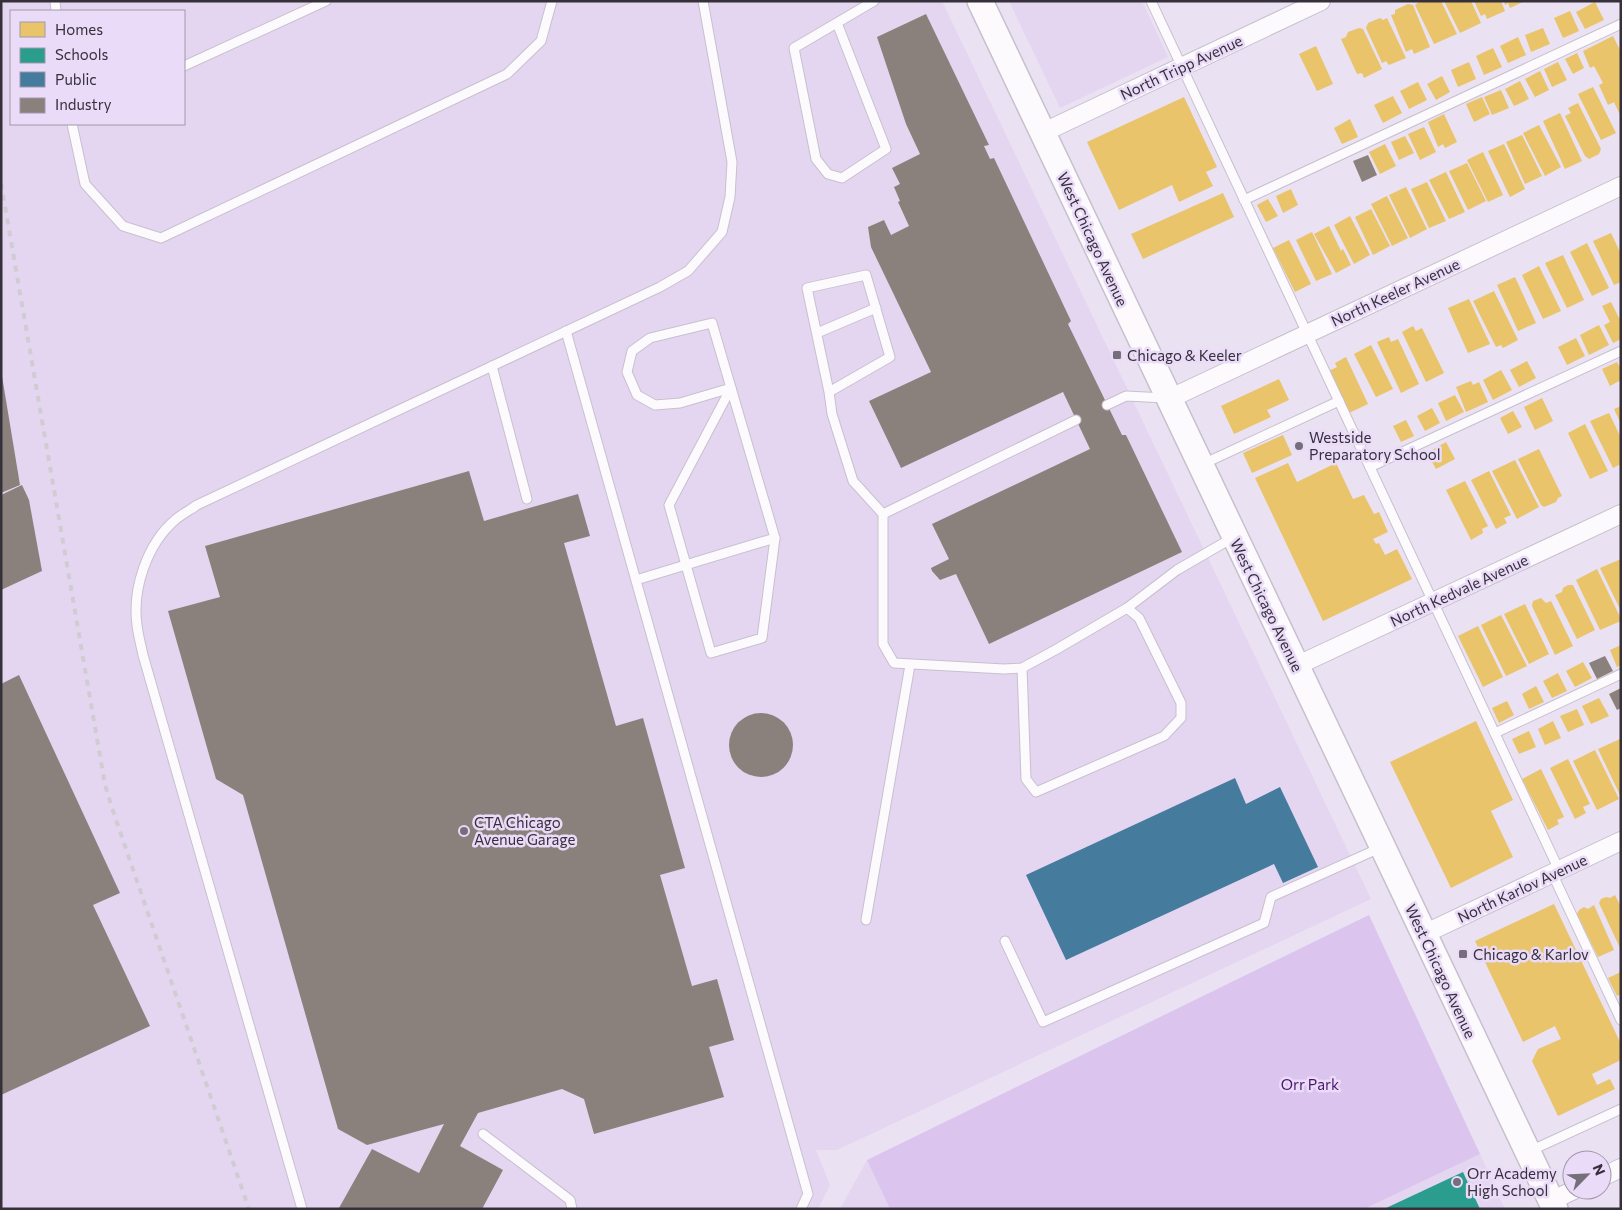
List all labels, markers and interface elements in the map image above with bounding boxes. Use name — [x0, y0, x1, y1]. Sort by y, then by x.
legend — [10, 10, 185, 125]
text: Homes — [55, 20, 103, 38]
street label: North Tripp Avenue — [1117, 31, 1245, 103]
text: Schools — [55, 45, 109, 63]
text: Public — [55, 70, 97, 88]
text: Industry — [55, 95, 112, 113]
street label: West Chicago Avenue — [1054, 169, 1132, 309]
street label: North Keeler Avenue — [1328, 254, 1462, 330]
place label: Chicago & Keeler — [1127, 346, 1242, 364]
marker: Chicago & Keeler — [1111, 349, 1123, 361]
place label: Westside Preparatory School — [1309, 428, 1441, 463]
marker: Westside Preparatory School — [1293, 440, 1305, 452]
street label: West Chicago Avenue — [1227, 536, 1307, 675]
street label: North Kedvale Avenue — [1387, 550, 1531, 630]
place label: CTA Chicago Avenue Garage — [474, 813, 575, 848]
marker: CTA Chicago Avenue Garage — [458, 825, 470, 837]
street label: North Karlov Avenue — [1454, 850, 1590, 926]
street label: West Chicago Avenue — [1402, 901, 1480, 1041]
place label: Chicago & Karlov — [1473, 945, 1589, 963]
marker: Chicago & Karlov — [1457, 948, 1469, 960]
park label: Orr Park — [1281, 1075, 1339, 1093]
north arrow — [1562, 1150, 1612, 1200]
text: N — [1589, 1161, 1609, 1178]
place label: Orr Academy High School — [1467, 1164, 1557, 1199]
marker: Orr Academy High School — [1451, 1176, 1463, 1188]

